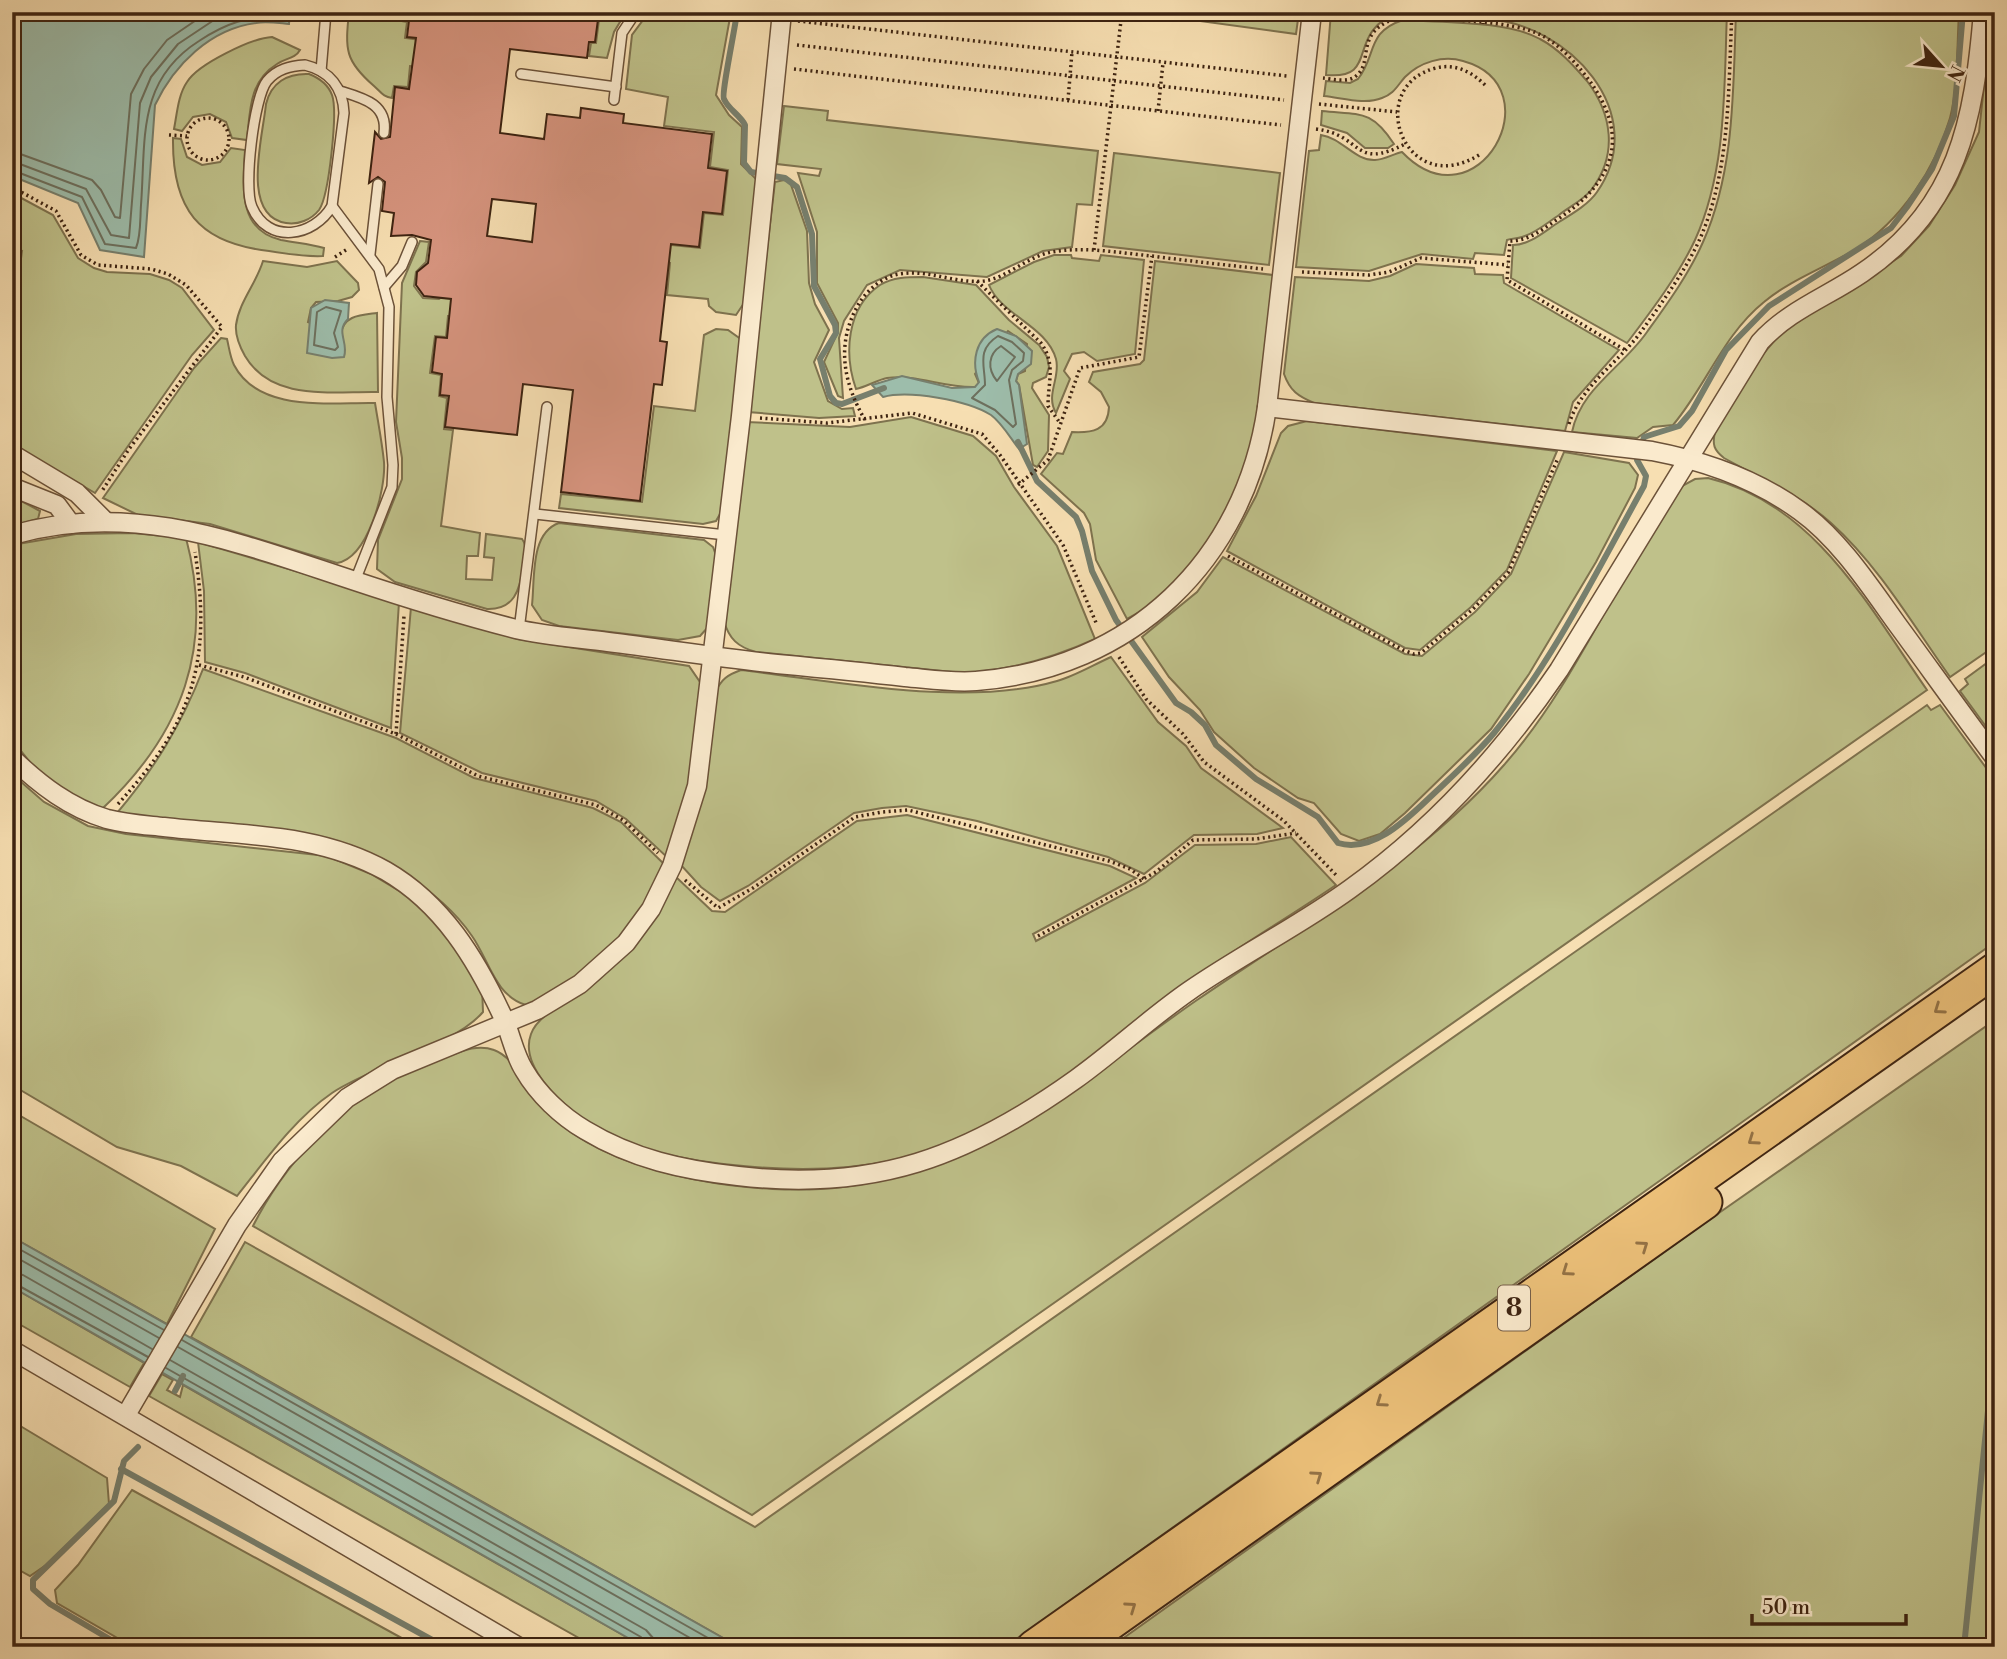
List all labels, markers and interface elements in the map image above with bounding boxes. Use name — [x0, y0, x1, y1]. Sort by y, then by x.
north arrow — [1906, 32, 1976, 102]
text: N — [1941, 61, 1969, 85]
one-way arrow — [1934, 1001, 1947, 1013]
one-way arrow — [1748, 1132, 1761, 1144]
one-way arrow — [1635, 1242, 1648, 1254]
one-way arrow — [1562, 1263, 1575, 1275]
road number: 8 — [1498, 1286, 1530, 1330]
one-way arrow — [1376, 1394, 1389, 1406]
one-way arrow — [1309, 1472, 1322, 1484]
scale bar — [1752, 1582, 1906, 1626]
text: 50 m — [1762, 1595, 1810, 1621]
one-way arrow — [1123, 1603, 1136, 1615]

